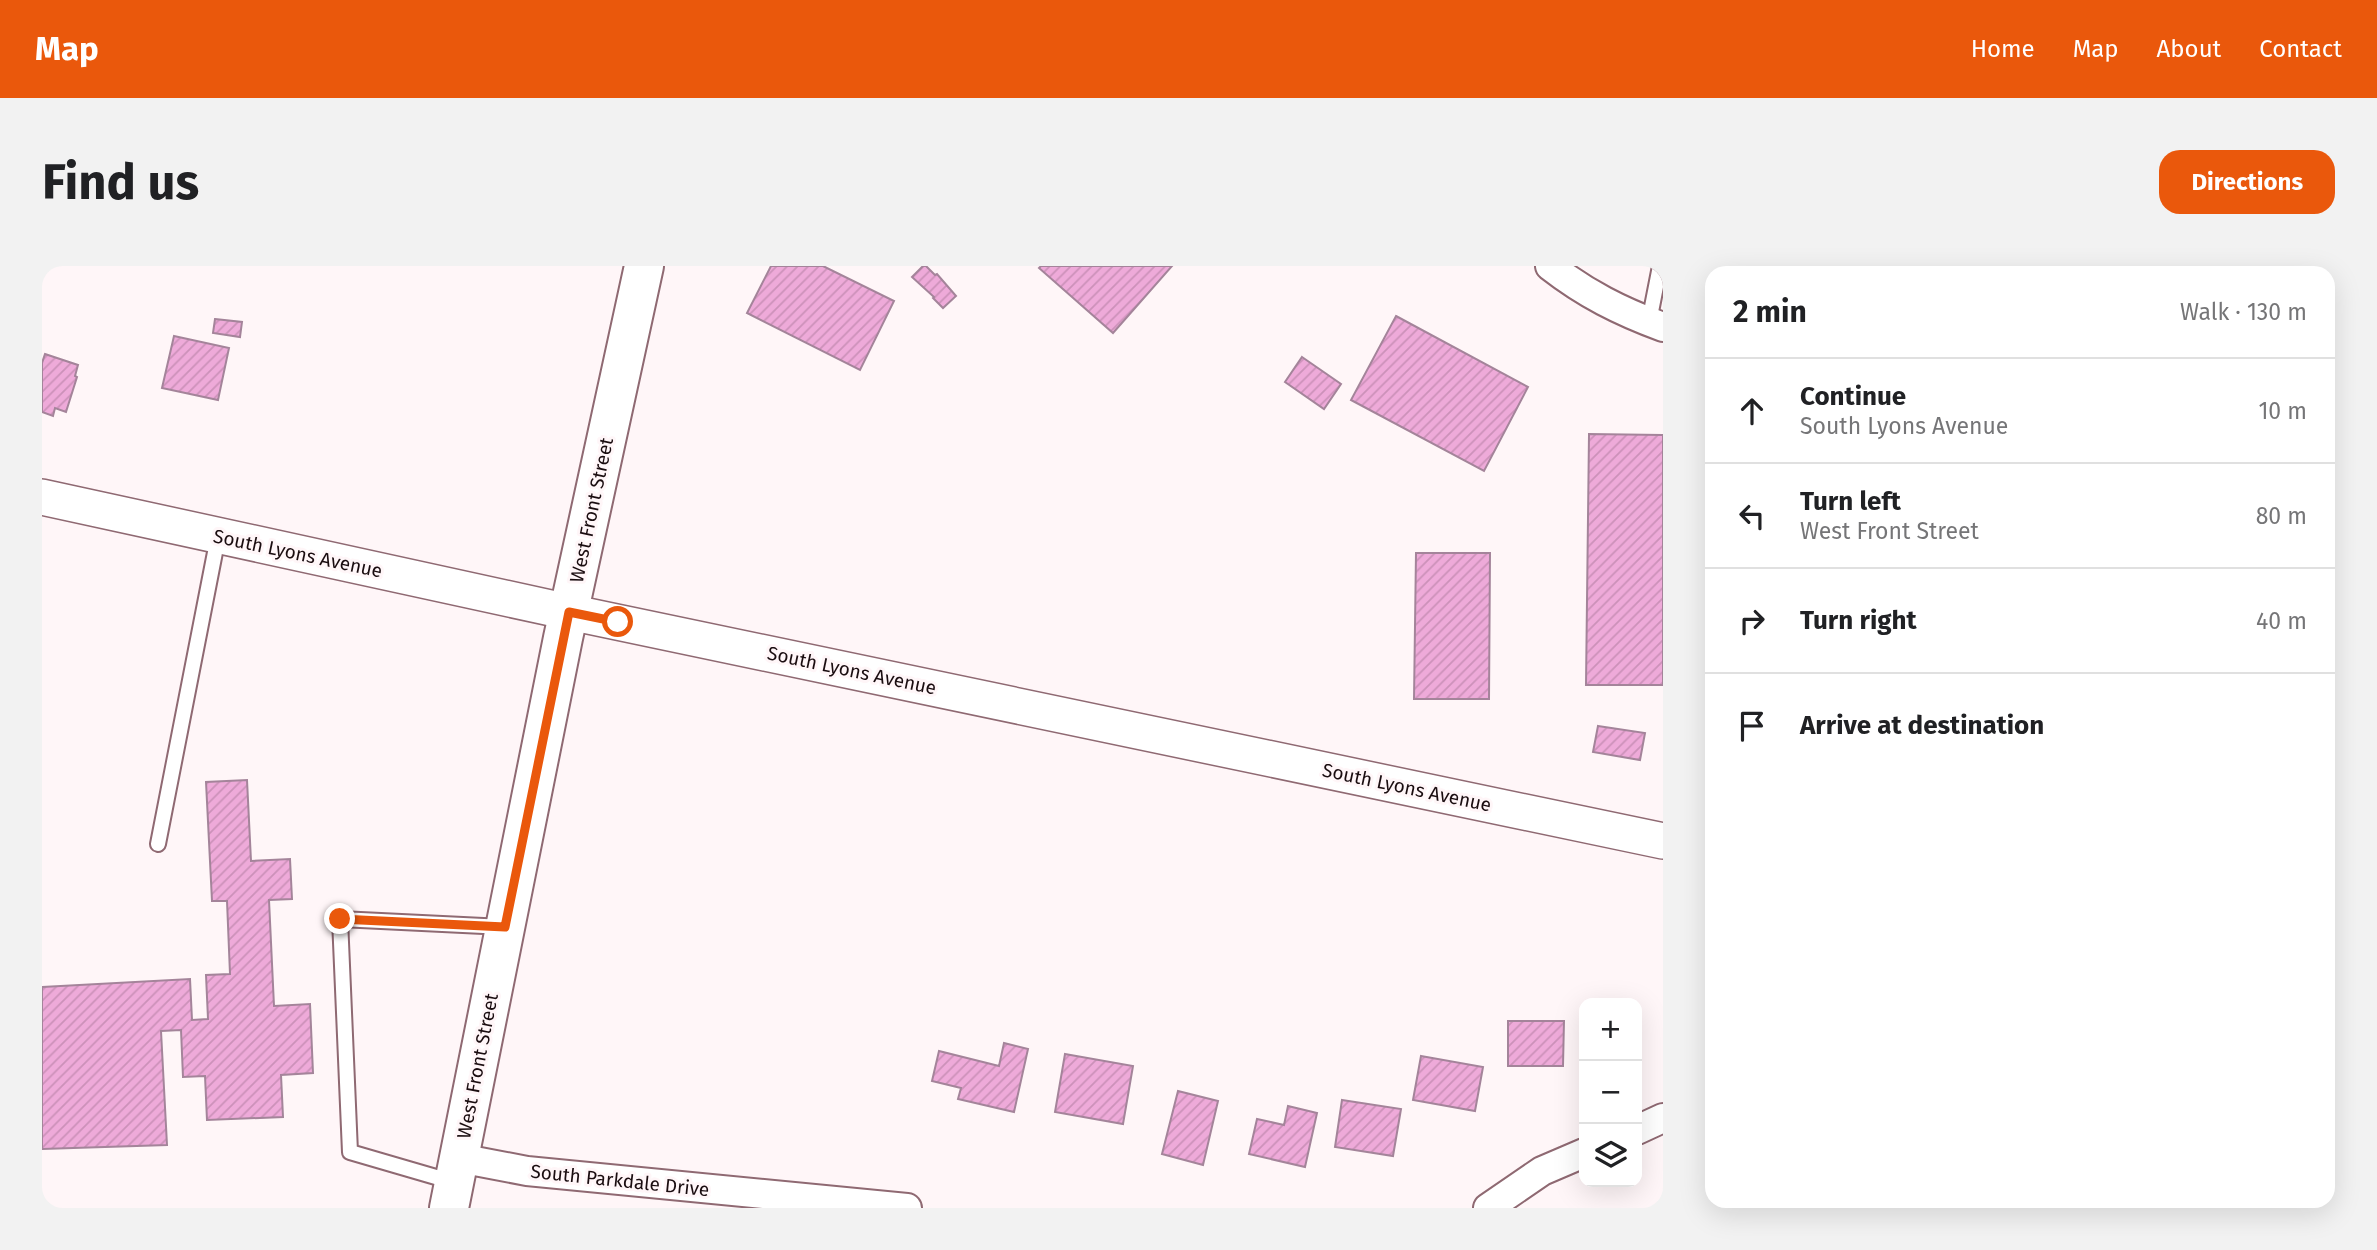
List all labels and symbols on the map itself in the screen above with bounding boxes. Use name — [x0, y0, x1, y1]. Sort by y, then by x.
street label: West Front Street — [565, 435, 618, 585]
street label: South Lyons Avenue — [211, 524, 384, 583]
route start — [602, 606, 633, 637]
street label: South Lyons Avenue — [765, 641, 938, 700]
street label: South Lyons Avenue — [1320, 758, 1493, 817]
route end — [324, 903, 355, 934]
street label: West Front Street — [452, 991, 503, 1141]
street label: South Parkdale Drive — [529, 1160, 711, 1201]

